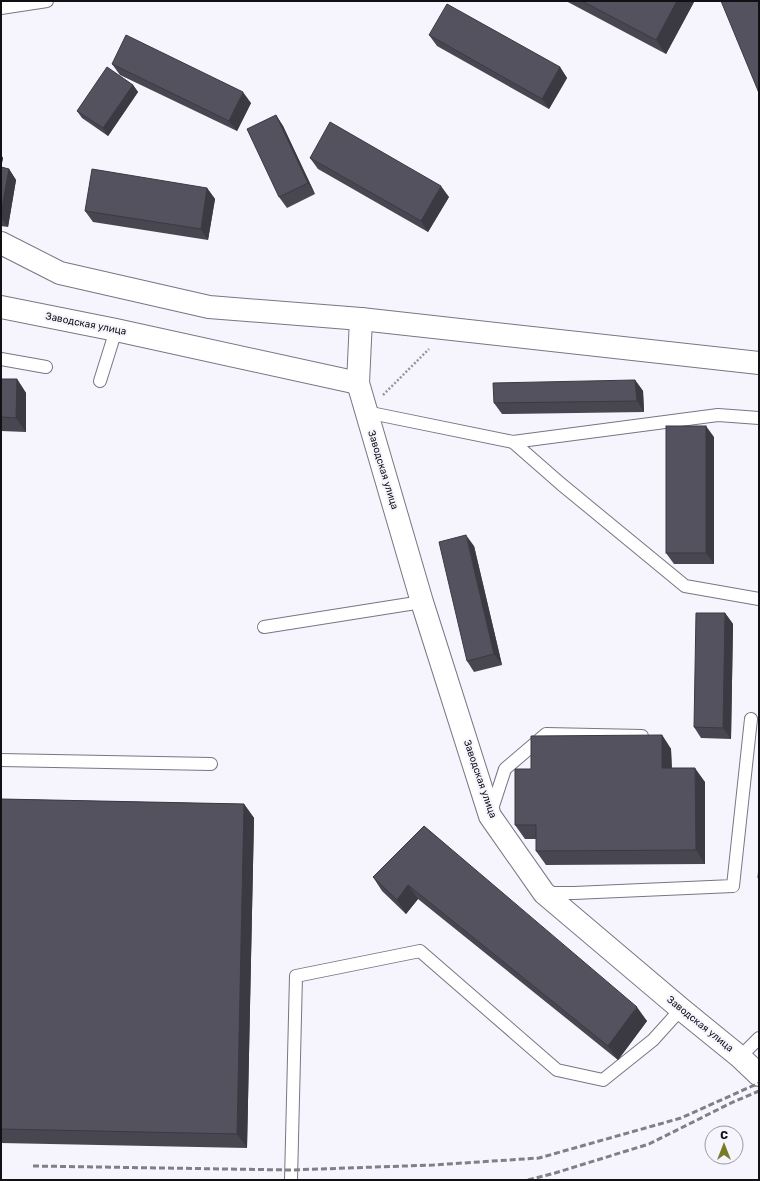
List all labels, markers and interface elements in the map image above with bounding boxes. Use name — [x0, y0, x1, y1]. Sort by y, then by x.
street label: Заводская улица — [45, 310, 127, 338]
street label: Заводская улица — [365, 429, 401, 511]
street label: Заводская улица — [461, 738, 499, 820]
street label: Заводская улица — [664, 993, 736, 1055]
north arrow — [704, 1125, 744, 1165]
text: С — [720, 1129, 728, 1142]

